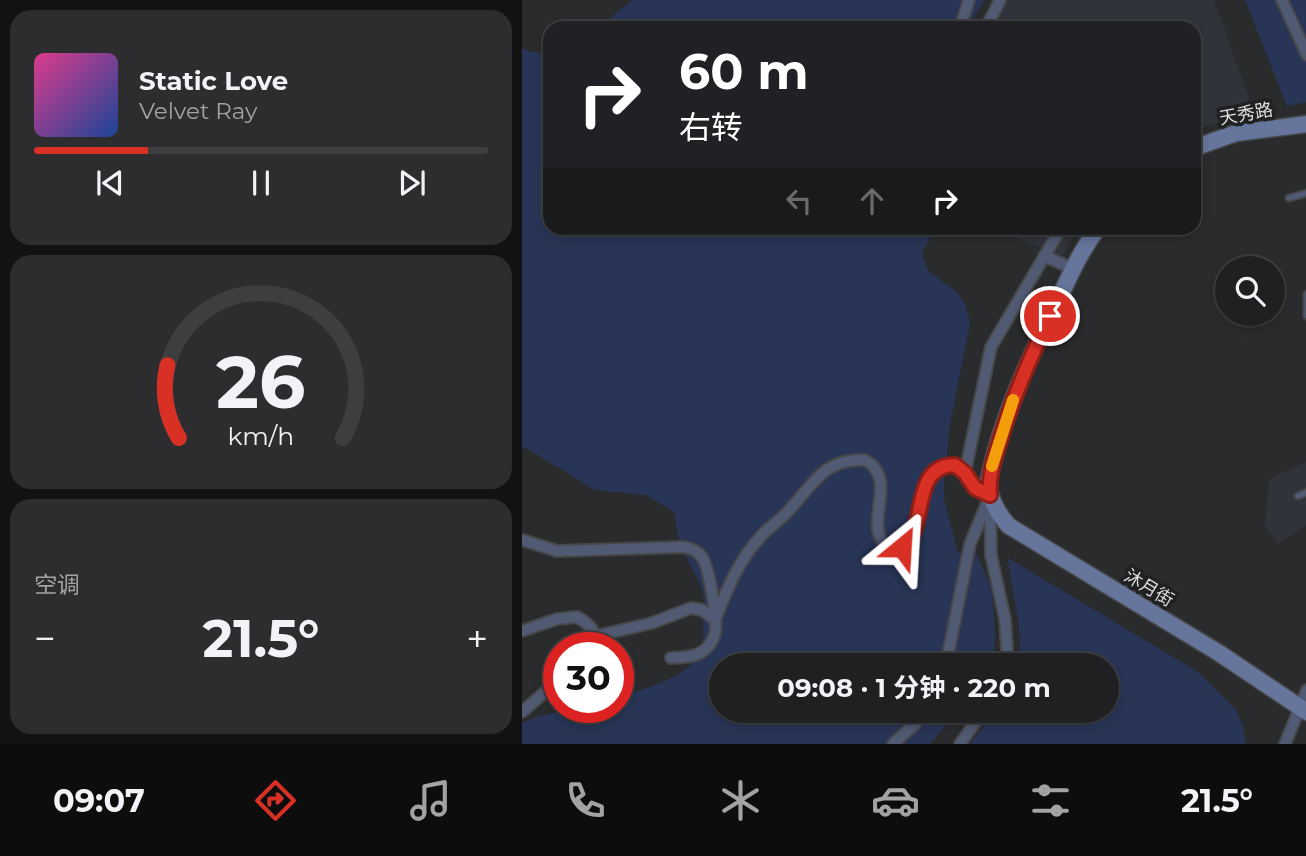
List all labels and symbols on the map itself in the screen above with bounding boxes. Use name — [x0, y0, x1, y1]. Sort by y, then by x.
street label: 天秀路 — [1218, 98, 1274, 130]
pin — [1020, 286, 1080, 346]
position arrow — [865, 510, 939, 584]
street label: 沐月街 — [1120, 565, 1178, 611]
speed limit sign: 30 — [543, 632, 634, 723]

